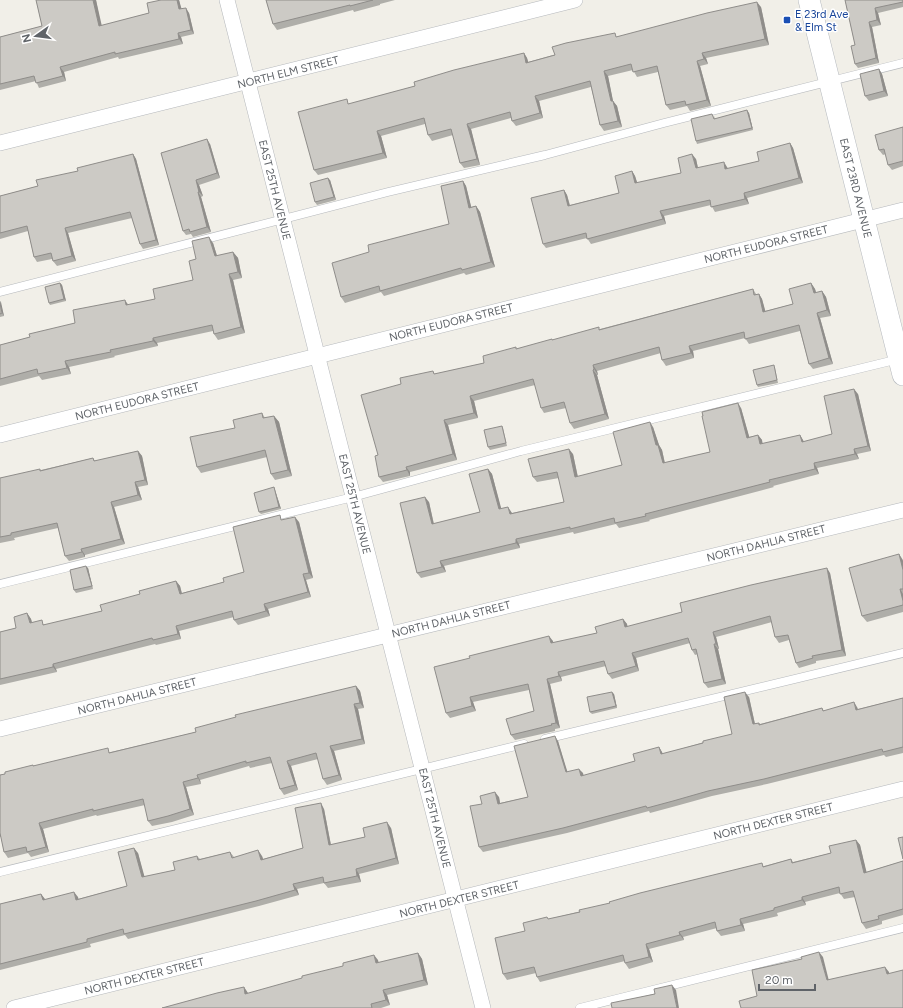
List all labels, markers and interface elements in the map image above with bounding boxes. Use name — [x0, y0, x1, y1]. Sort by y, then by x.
place label: E 23rd Ave & Elm St — [795, 8, 848, 34]
marker: E 23rd Ave & Elm St — [782, 15, 792, 25]
north arrow — [16, 16, 56, 56]
text: N — [19, 33, 34, 44]
street label: NORTH ELM STREET — [236, 54, 340, 91]
street label: EAST 23RD AVENUE — [837, 137, 874, 240]
street label: EAST 25TH AVENUE — [256, 139, 293, 242]
street label: NORTH EUDORA STREET — [703, 223, 829, 266]
street label: NORTH EUDORA STREET — [388, 301, 514, 344]
street label: NORTH EUDORA STREET — [74, 380, 200, 423]
street label: EAST 25TH AVENUE — [336, 453, 373, 556]
street label: NORTH DAHLIA STREET — [705, 522, 827, 565]
street label: NORTH DAHLIA STREET — [390, 598, 512, 641]
street label: NORTH DAHLIA STREET — [76, 675, 198, 718]
street label: EAST 25TH AVENUE — [416, 767, 453, 870]
street label: NORTH DEXTER STREET — [712, 800, 834, 843]
street label: NORTH DEXTER STREET — [398, 878, 520, 921]
street label: NORTH DEXTER STREET — [83, 955, 205, 998]
scale bar — [759, 966, 815, 992]
text: 20 m — [765, 973, 793, 987]

